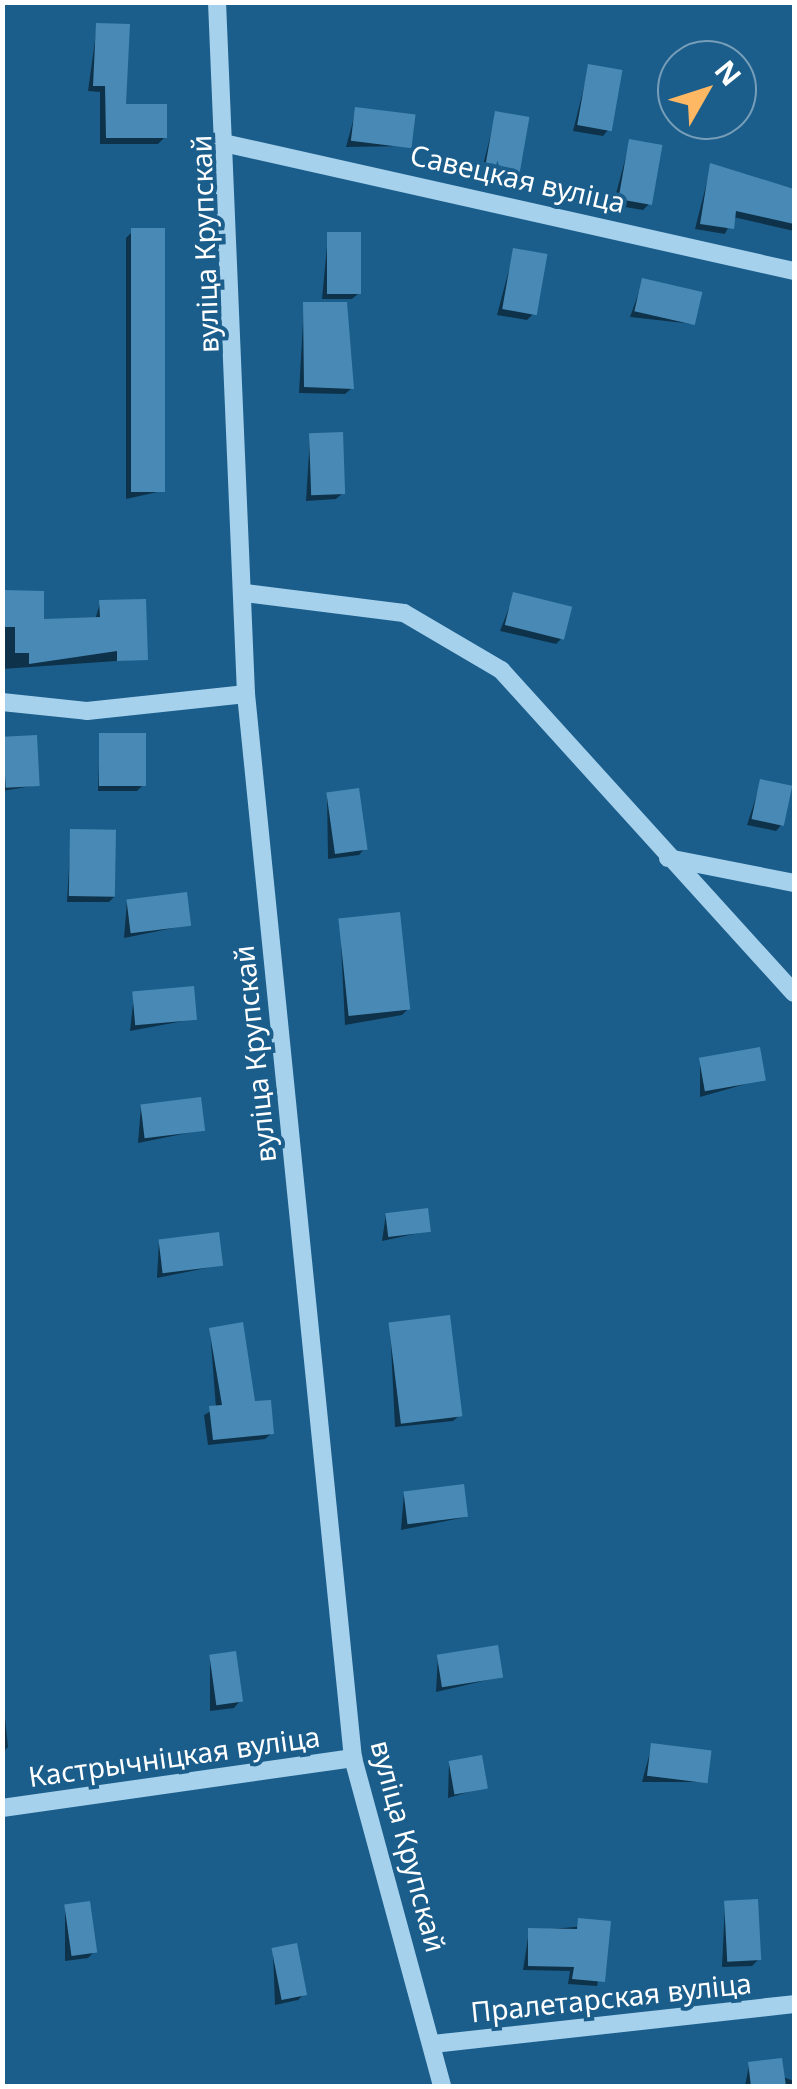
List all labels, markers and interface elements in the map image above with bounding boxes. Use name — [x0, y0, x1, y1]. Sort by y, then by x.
north arrow — [657, 40, 757, 140]
text: N — [707, 52, 751, 93]
street label: вуліца Крупскай — [183, 134, 225, 354]
street label: Савецкая вуліца — [407, 137, 629, 219]
street label: вуліца Крупскай — [226, 944, 282, 1164]
street label: Кастрычніцкая вуліца — [26, 1719, 322, 1793]
street label: вуліца Крупскай — [365, 1736, 453, 1956]
street label: Пралетарская вуліца — [469, 1966, 753, 2028]

